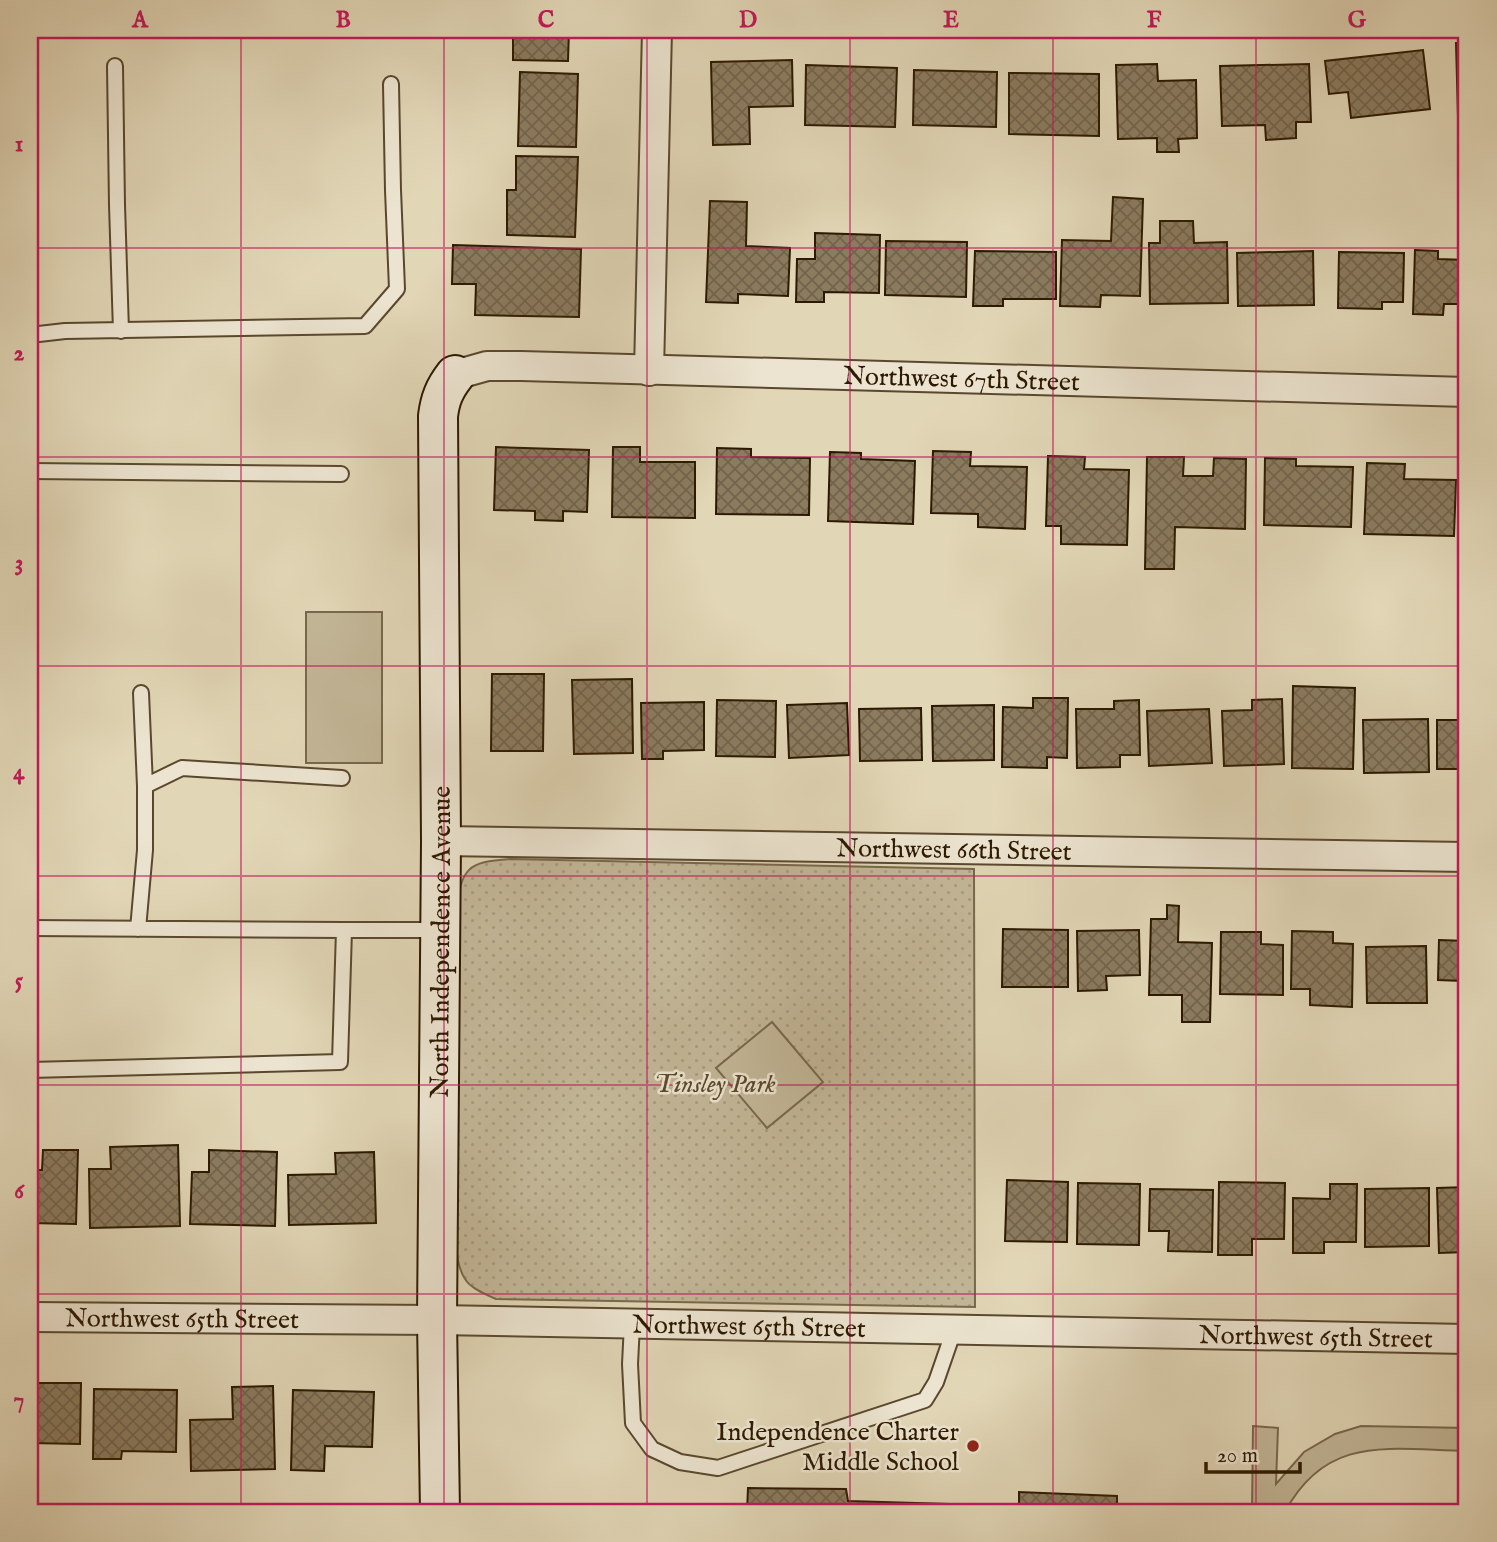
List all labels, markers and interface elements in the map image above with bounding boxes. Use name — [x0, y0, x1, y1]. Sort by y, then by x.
text: A — [131, 6, 149, 35]
text: B — [335, 6, 351, 35]
text: C — [538, 6, 555, 35]
text: D — [739, 6, 757, 35]
text: E — [943, 6, 959, 35]
text: F — [1147, 6, 1162, 35]
text: G — [1348, 6, 1367, 35]
text: 1 — [15, 130, 23, 159]
text: 2 — [14, 339, 25, 368]
street label: Northwest 67th Street — [843, 360, 1080, 399]
text: 3 — [15, 549, 23, 578]
text: 4 — [13, 758, 25, 787]
street label: North Independence Avenue — [424, 786, 459, 1098]
street label: Northwest 66th Street — [836, 832, 1072, 869]
text: 5 — [15, 967, 24, 996]
park label: Tinsley Park — [654, 1068, 776, 1101]
text: 6 — [14, 1177, 25, 1206]
street label: Northwest 65th Street — [65, 1302, 299, 1337]
street label: Northwest 65th Street — [632, 1309, 866, 1346]
street label: Northwest 65th Street — [1199, 1319, 1433, 1356]
text: 7 — [14, 1386, 24, 1415]
place label: Independence Charter Middle School — [716, 1416, 960, 1479]
scale bar — [1206, 1430, 1301, 1474]
marker: Independence Charter Middle School — [965, 1438, 981, 1454]
text: 20 m — [1217, 1443, 1258, 1470]

